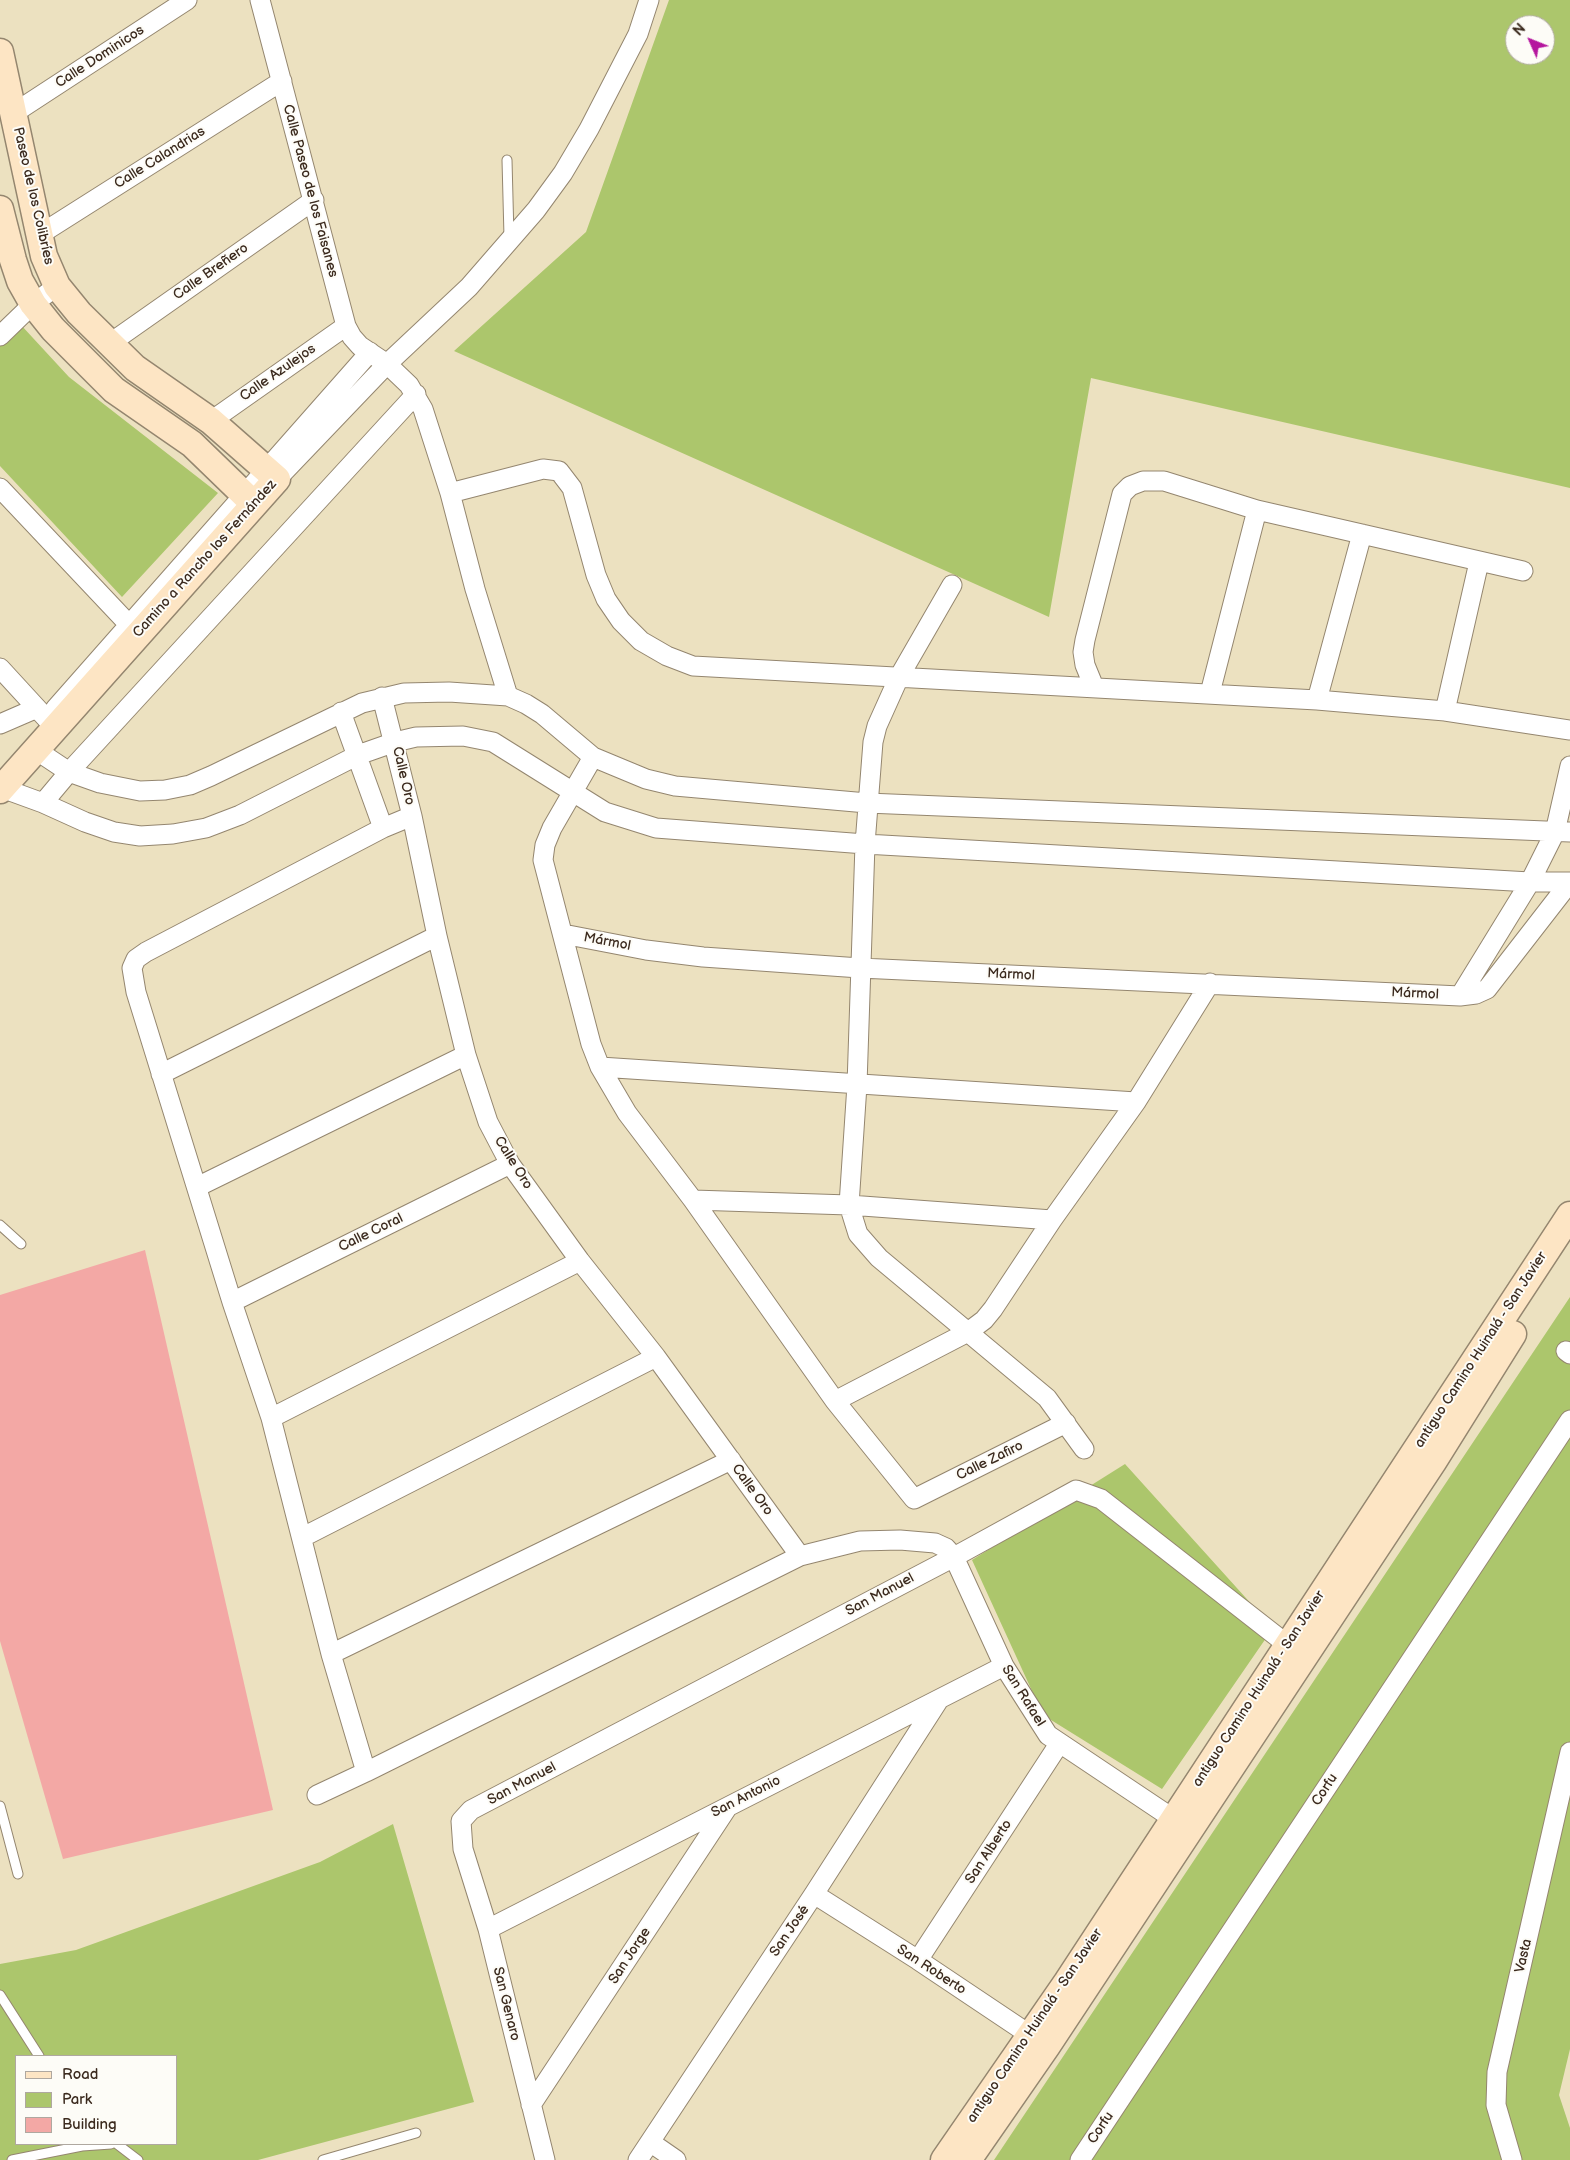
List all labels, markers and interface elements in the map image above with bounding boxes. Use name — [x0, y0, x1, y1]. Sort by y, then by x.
north arrow — [1505, 15, 1555, 65]
text: N — [1510, 20, 1529, 40]
street label: Calle Dominicos — [52, 22, 148, 92]
street label: Calle Paseo de los Faisanes — [279, 103, 341, 279]
street label: Calle Calandrias — [111, 123, 209, 193]
street label: Paseo de los Colibríes — [9, 126, 57, 266]
street label: Calle Breñero — [170, 240, 252, 304]
street label: Calle Azulejos — [237, 341, 319, 405]
street label: Camino a Rancho los Fernández — [130, 477, 280, 641]
street label: Calle Oro — [388, 745, 418, 807]
street label: Mármol — [582, 929, 632, 955]
street label: Mármol — [987, 965, 1035, 985]
street label: Mármol — [1391, 984, 1439, 1004]
street label: Calle Oro — [490, 1133, 536, 1193]
street label: Calle Coral — [336, 1210, 406, 1256]
street label: antiguo Camino Huinalá - San Javier — [1411, 1249, 1551, 1451]
street label: Calle Zafiro — [954, 1438, 1026, 1484]
street label: Calle Oro — [728, 1461, 776, 1519]
street label: San Manuel — [843, 1570, 917, 1620]
street label: antiguo Camino Huinalá - San Javier — [1189, 1588, 1329, 1790]
street label: San Rafael — [998, 1662, 1048, 1730]
street label: San Manuel — [485, 1759, 559, 1809]
street label: Corfu — [1308, 1771, 1342, 1809]
street label: San Antonio — [709, 1772, 783, 1822]
street label: San Alberto — [962, 1817, 1016, 1887]
street label: San José — [767, 1902, 813, 1960]
street label: San Jorge — [605, 1924, 655, 1988]
street label: antiguo Camino Huinalá - San Javier — [964, 1926, 1106, 2126]
street label: Vasta — [1512, 1937, 1536, 1975]
street label: San Roberto — [893, 1941, 969, 1999]
street label: San Genaro — [489, 1965, 523, 2043]
legend — [15, 2055, 178, 2145]
text: Road — [62, 2065, 98, 2084]
text: Park — [62, 2090, 92, 2109]
street label: Corfu — [1084, 2109, 1118, 2147]
text: Building — [62, 2115, 117, 2134]

